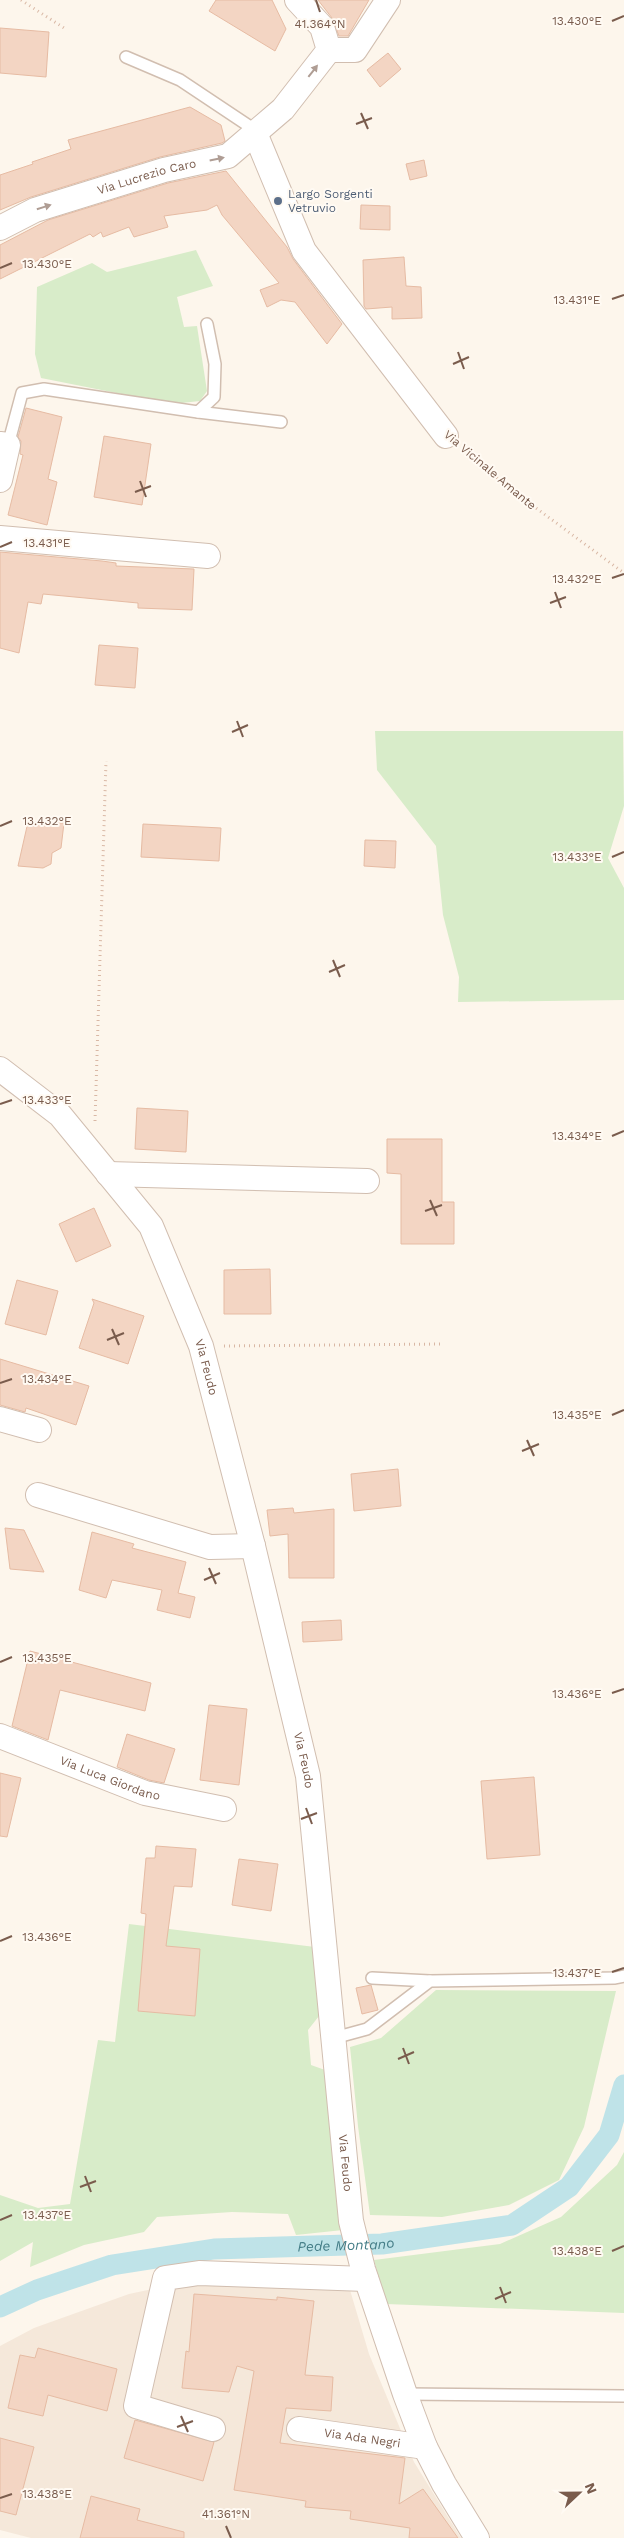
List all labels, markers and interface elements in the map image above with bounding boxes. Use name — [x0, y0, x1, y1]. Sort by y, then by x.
text: 13.430°E — [552, 14, 602, 28]
text: 41.364°N — [295, 17, 345, 31]
one-way arrow — [307, 65, 318, 78]
one-way arrow — [210, 154, 226, 162]
street label: Via Lucrezio Caro — [95, 156, 197, 197]
place label: Largo Sorgenti Vetruvio — [288, 187, 373, 215]
marker: Largo Sorgenti Vetruvio — [272, 195, 284, 207]
one-way arrow — [37, 203, 52, 211]
text: 13.430°E — [22, 257, 72, 271]
text: 13.431°E — [554, 293, 601, 307]
street label: Via Vicinale Amante — [441, 427, 539, 513]
text: 13.431°E — [24, 536, 71, 550]
text: 13.432°E — [552, 572, 602, 586]
text: 13.432°E — [22, 814, 72, 828]
text: 13.433°E — [552, 850, 602, 864]
text: 13.433°E — [22, 1093, 72, 1107]
text: 13.434°E — [552, 1129, 602, 1143]
street label: Via Feudo — [192, 1337, 220, 1397]
text: 13.434°E — [22, 1372, 72, 1386]
text: 13.435°E — [552, 1408, 602, 1422]
text: 13.435°E — [22, 1651, 72, 1665]
text: 13.436°E — [552, 1687, 602, 1701]
street label: Via Feudo — [291, 1731, 316, 1789]
street label: Via Luca Giordano — [58, 1753, 161, 1803]
text: 13.436°E — [22, 1930, 72, 1944]
text: 13.437°E — [553, 1966, 602, 1980]
street label: Via Feudo — [336, 2134, 355, 2192]
text: 13.437°E — [23, 2208, 72, 2222]
water label: Pede Montano — [297, 2234, 395, 2255]
text: 13.438°E — [552, 2244, 602, 2258]
street label: Via Ada Negri — [323, 2426, 402, 2450]
north arrow — [554, 2468, 604, 2518]
text: N — [582, 2480, 600, 2496]
text: 13.438°E — [22, 2487, 72, 2501]
text: 41.361°N — [202, 2507, 250, 2521]

